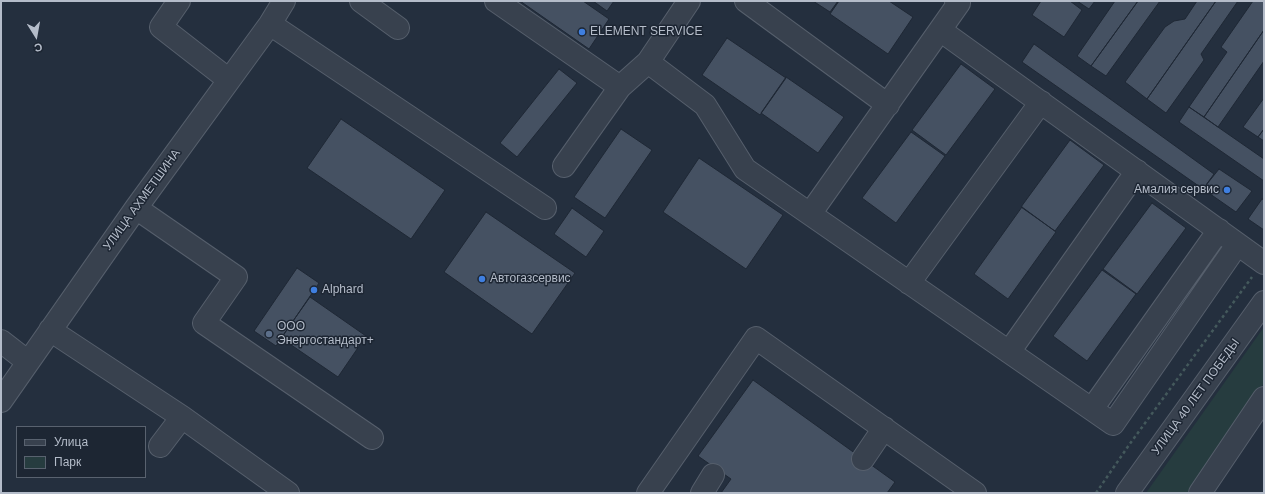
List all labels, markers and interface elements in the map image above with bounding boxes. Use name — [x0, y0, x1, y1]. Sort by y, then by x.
north arrow — [16, 16, 56, 56]
place label: ELEMENT SERVICE — [590, 25, 702, 39]
marker: ELEMENT SERVICE — [577, 27, 587, 37]
text: С — [33, 41, 43, 54]
street label: УЛИЦА АХМЕТШИНА — [100, 147, 184, 253]
place label: Амалия сервис — [1134, 183, 1219, 197]
marker: Амалия сервис — [1222, 185, 1232, 195]
place label: Автогазсервис — [490, 272, 571, 286]
marker: Автогазсервис — [477, 274, 487, 284]
place label: Alphard — [322, 283, 363, 297]
marker: Alphard — [309, 285, 319, 295]
place label: ООО Энергостандарт+ — [277, 320, 374, 348]
marker: ООО Энергостандарт+ — [264, 329, 274, 339]
street label: УЛИЦА 40 ЛЕТ ПОБЕДЫ — [1149, 336, 1243, 458]
legend — [16, 426, 146, 478]
text: Улица — [54, 435, 88, 449]
text: Парк — [54, 455, 81, 469]

